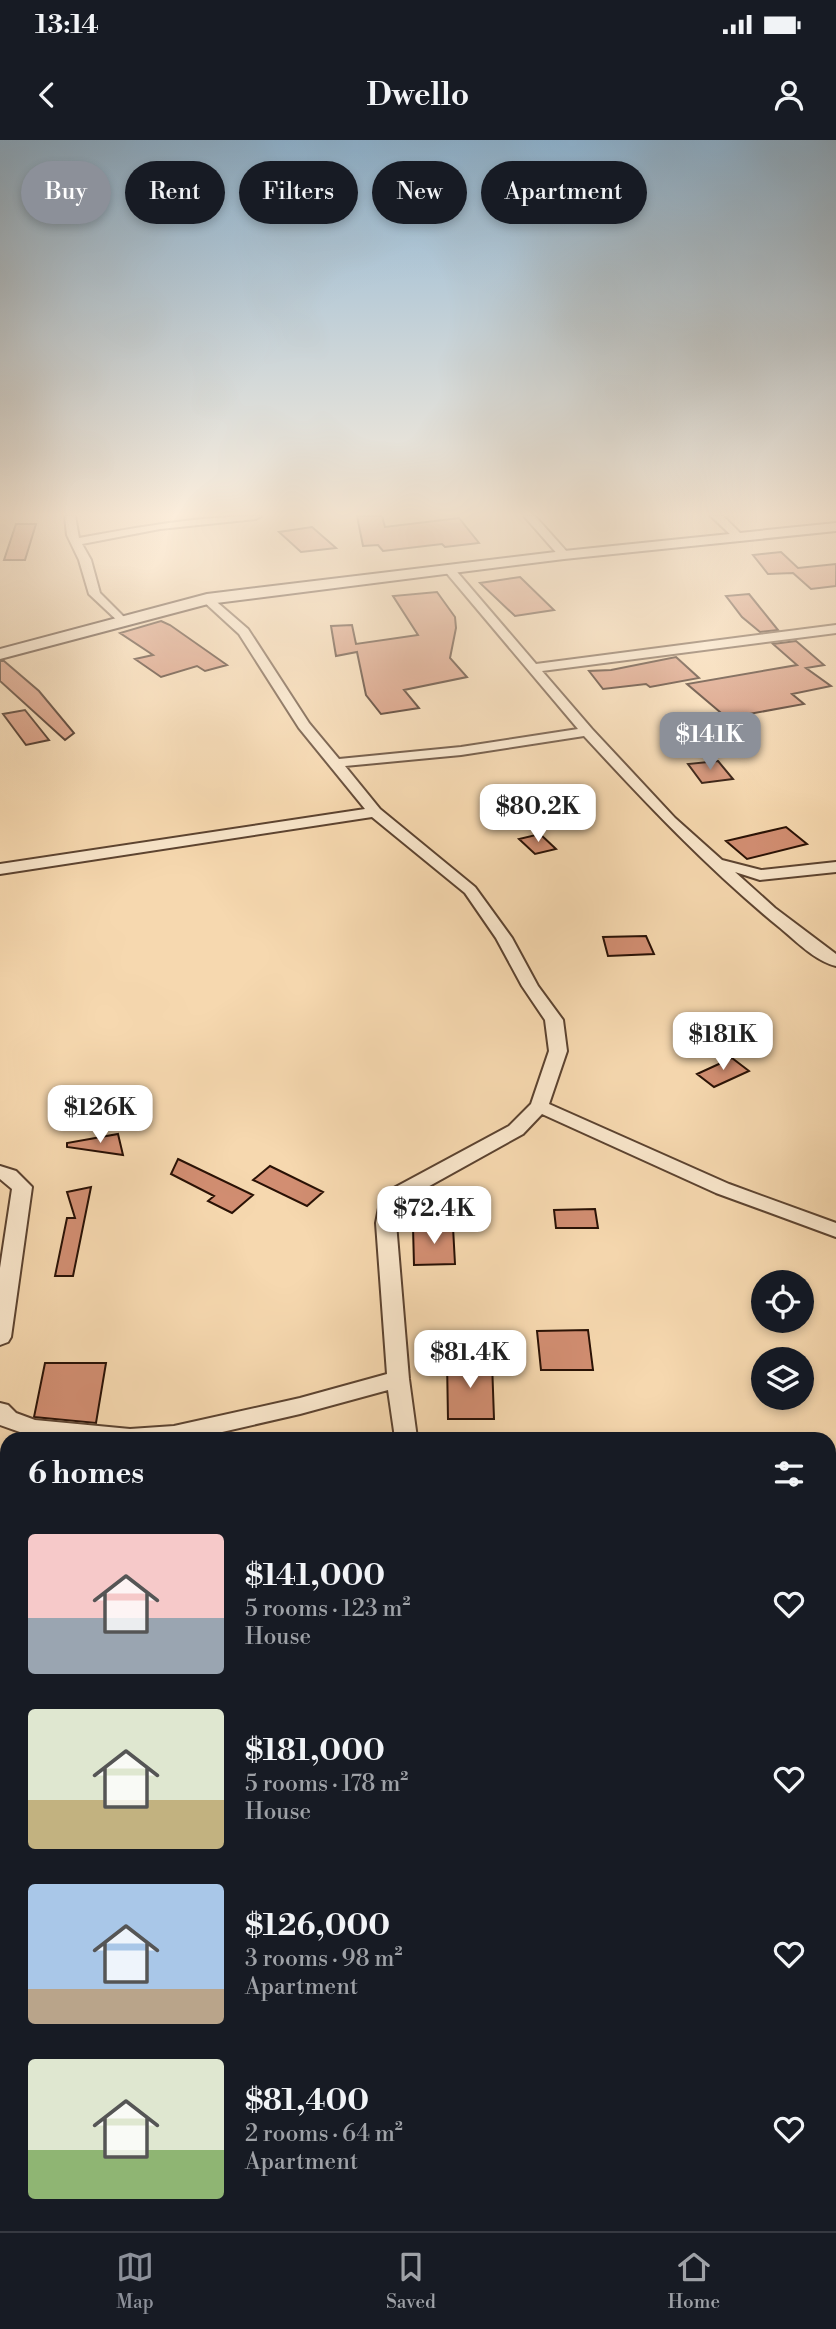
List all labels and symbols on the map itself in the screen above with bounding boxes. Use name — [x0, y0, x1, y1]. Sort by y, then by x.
pin: $141K — [661, 712, 759, 772]
pin: $80.2K — [481, 784, 595, 844]
pin: $181K — [674, 1012, 772, 1072]
pin: $126K — [51, 1086, 149, 1145]
pin: $72.4K — [377, 1186, 491, 1246]
pin: $81.4K — [413, 1330, 527, 1390]

